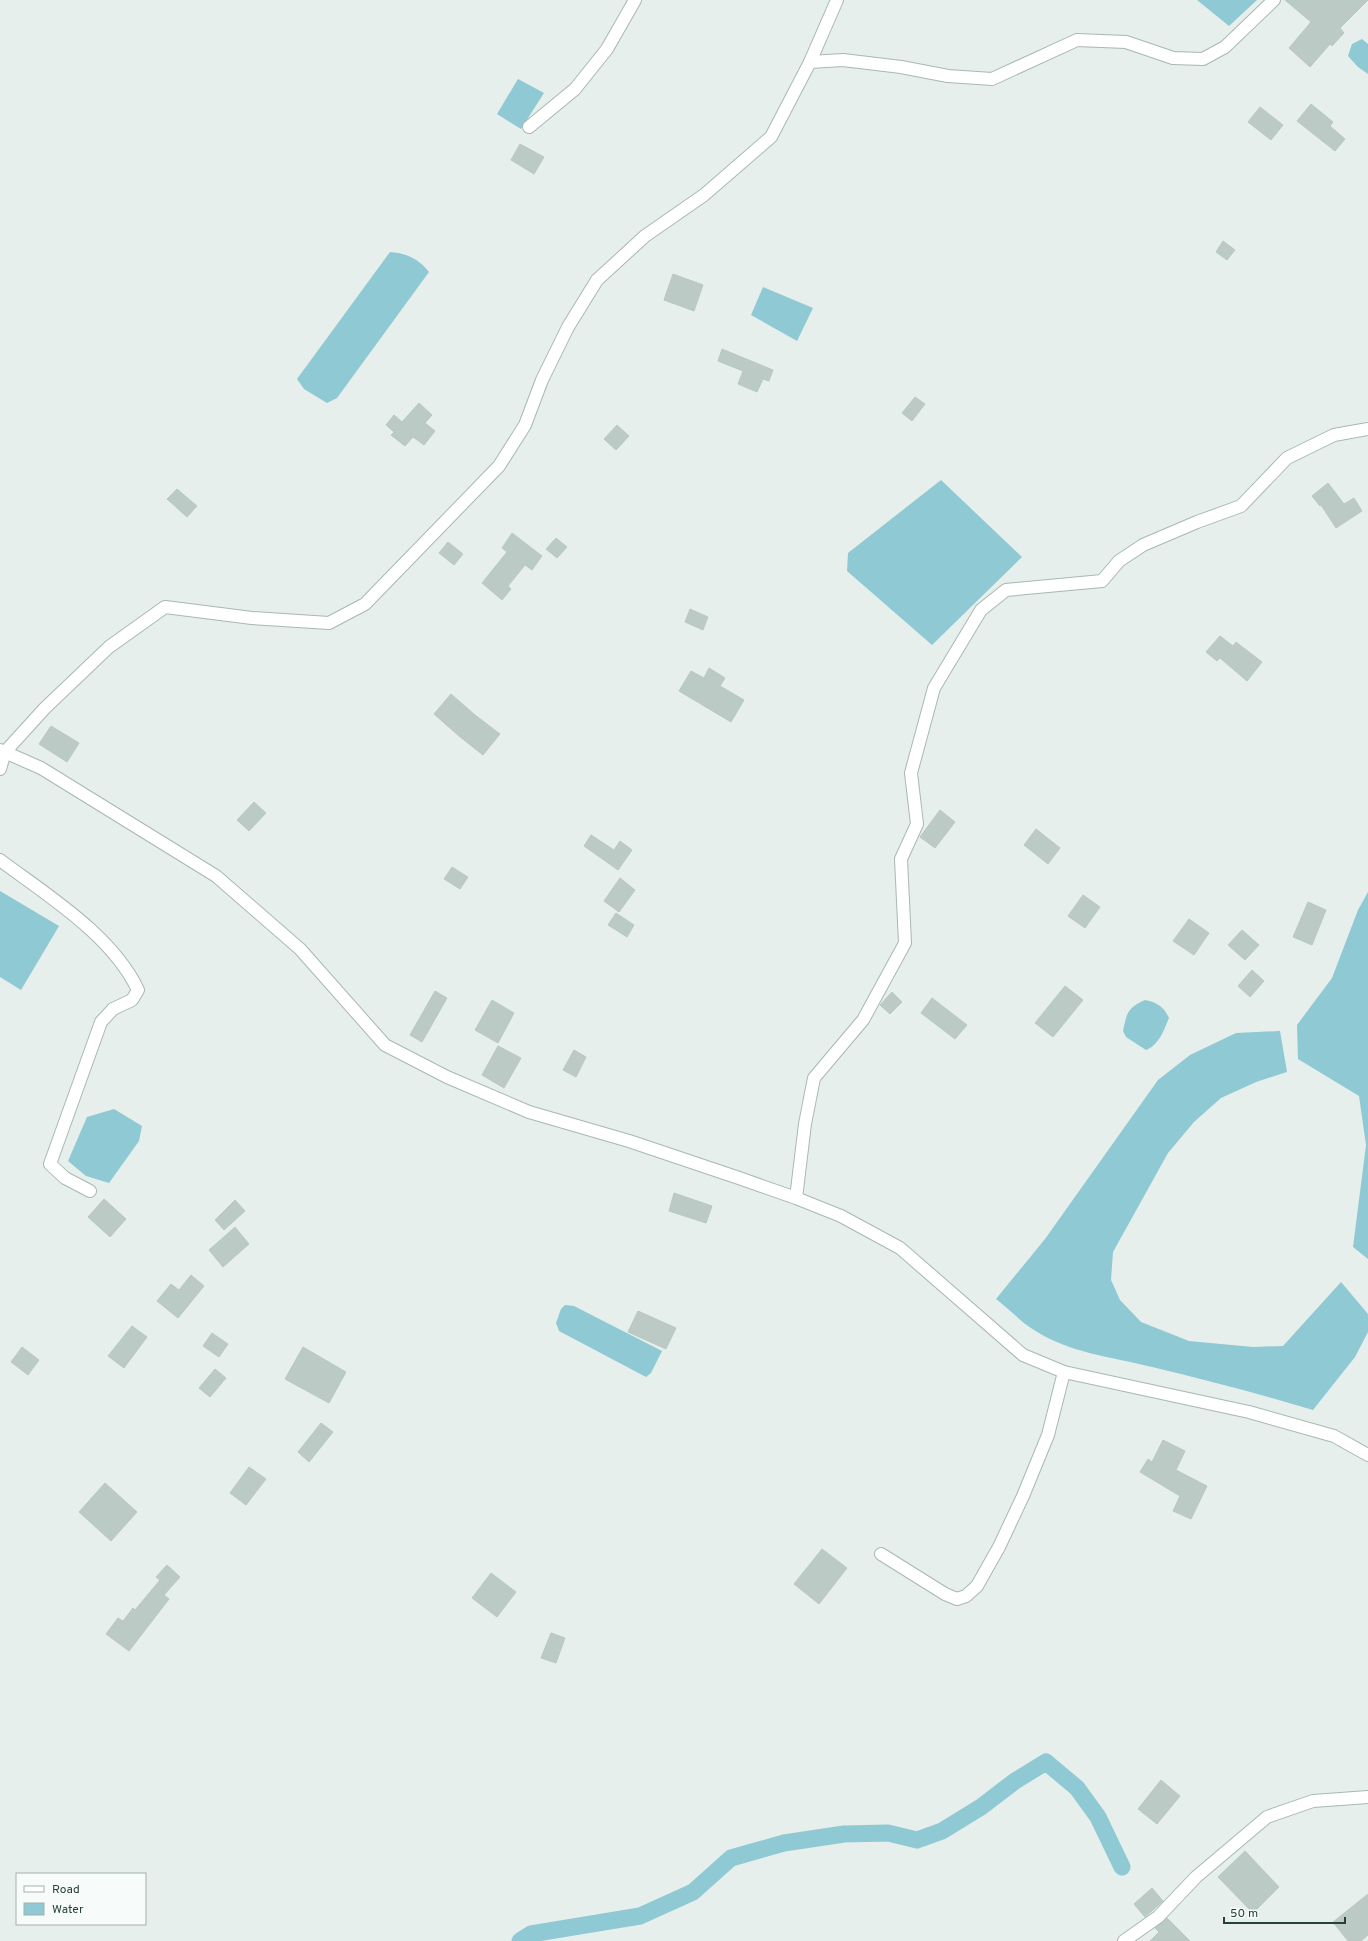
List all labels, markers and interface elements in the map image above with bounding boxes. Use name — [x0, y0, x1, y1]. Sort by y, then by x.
legend — [16, 1873, 146, 1925]
text: Road — [52, 1882, 80, 1898]
scale bar — [1224, 1899, 1345, 1925]
text: Water — [52, 1902, 84, 1918]
text: 50 m — [1230, 1906, 1258, 1922]

